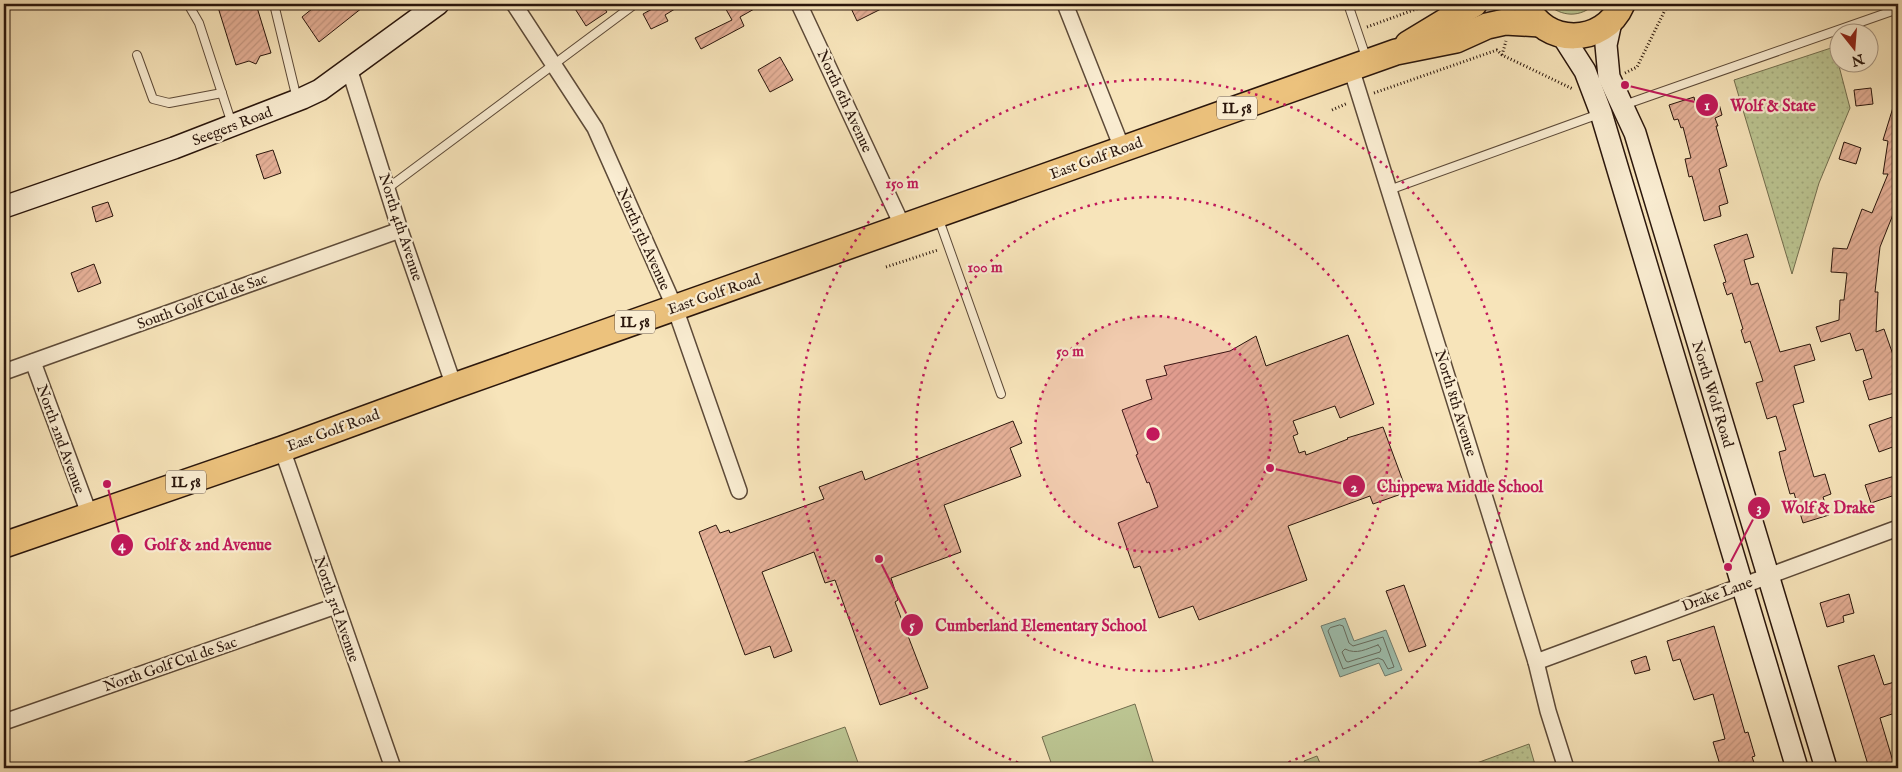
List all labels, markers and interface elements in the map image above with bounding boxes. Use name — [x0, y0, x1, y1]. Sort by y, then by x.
north arrow — [1830, 22, 1880, 72]
street label: North 6th Avenue — [812, 47, 877, 156]
text: N — [1849, 49, 1867, 70]
callout: Wolf & State — [1695, 90, 1825, 121]
road number: IL 58 — [1217, 96, 1257, 120]
text: 1 — [1704, 96, 1710, 115]
text: Wolf & State — [1729, 97, 1816, 117]
street label: Seegers Road — [189, 102, 276, 150]
street label: East Golf Road — [1047, 133, 1146, 184]
street label: North 4th Avenue — [374, 171, 427, 284]
text: 150 m — [885, 174, 919, 193]
street label: North 5th Avenue — [612, 185, 675, 294]
text: 100 m — [967, 258, 1003, 277]
street label: South Golf Cul de Sac — [134, 269, 270, 334]
street label: East Golf Road — [665, 269, 764, 319]
road number: IL 58 — [615, 311, 655, 334]
street label: North Wolf Road — [1687, 338, 1738, 451]
text: 50 m — [1056, 342, 1084, 361]
street label: North 8th Avenue — [1430, 347, 1481, 459]
street label: North 2nd Avenue — [32, 382, 89, 496]
street label: East Golf Road — [284, 405, 383, 456]
centre of rings — [1144, 425, 1162, 443]
road number: IL 58 — [166, 471, 206, 494]
callout: Chippewa Middle School — [1342, 471, 1553, 502]
text: 2 — [1350, 478, 1358, 497]
text: Chippewa Middle School — [1377, 478, 1544, 498]
callout: Wolf & Drake — [1746, 492, 1885, 523]
text: 3 — [1756, 499, 1762, 518]
text: Wolf & Drake — [1780, 499, 1875, 519]
callout: Golf & 2nd Avenue — [110, 529, 282, 560]
text: 4 — [118, 536, 126, 555]
text: Golf & 2nd Avenue — [144, 536, 272, 556]
street label: North 3rd Avenue — [310, 554, 364, 665]
street label: Drake Lane — [1679, 573, 1755, 616]
callout: Cumberland Elementary School — [900, 610, 1156, 641]
text: 5 — [909, 616, 915, 635]
text: Cumberland Elementary School — [935, 617, 1147, 637]
street label: North Golf Cul de Sac — [101, 633, 239, 696]

